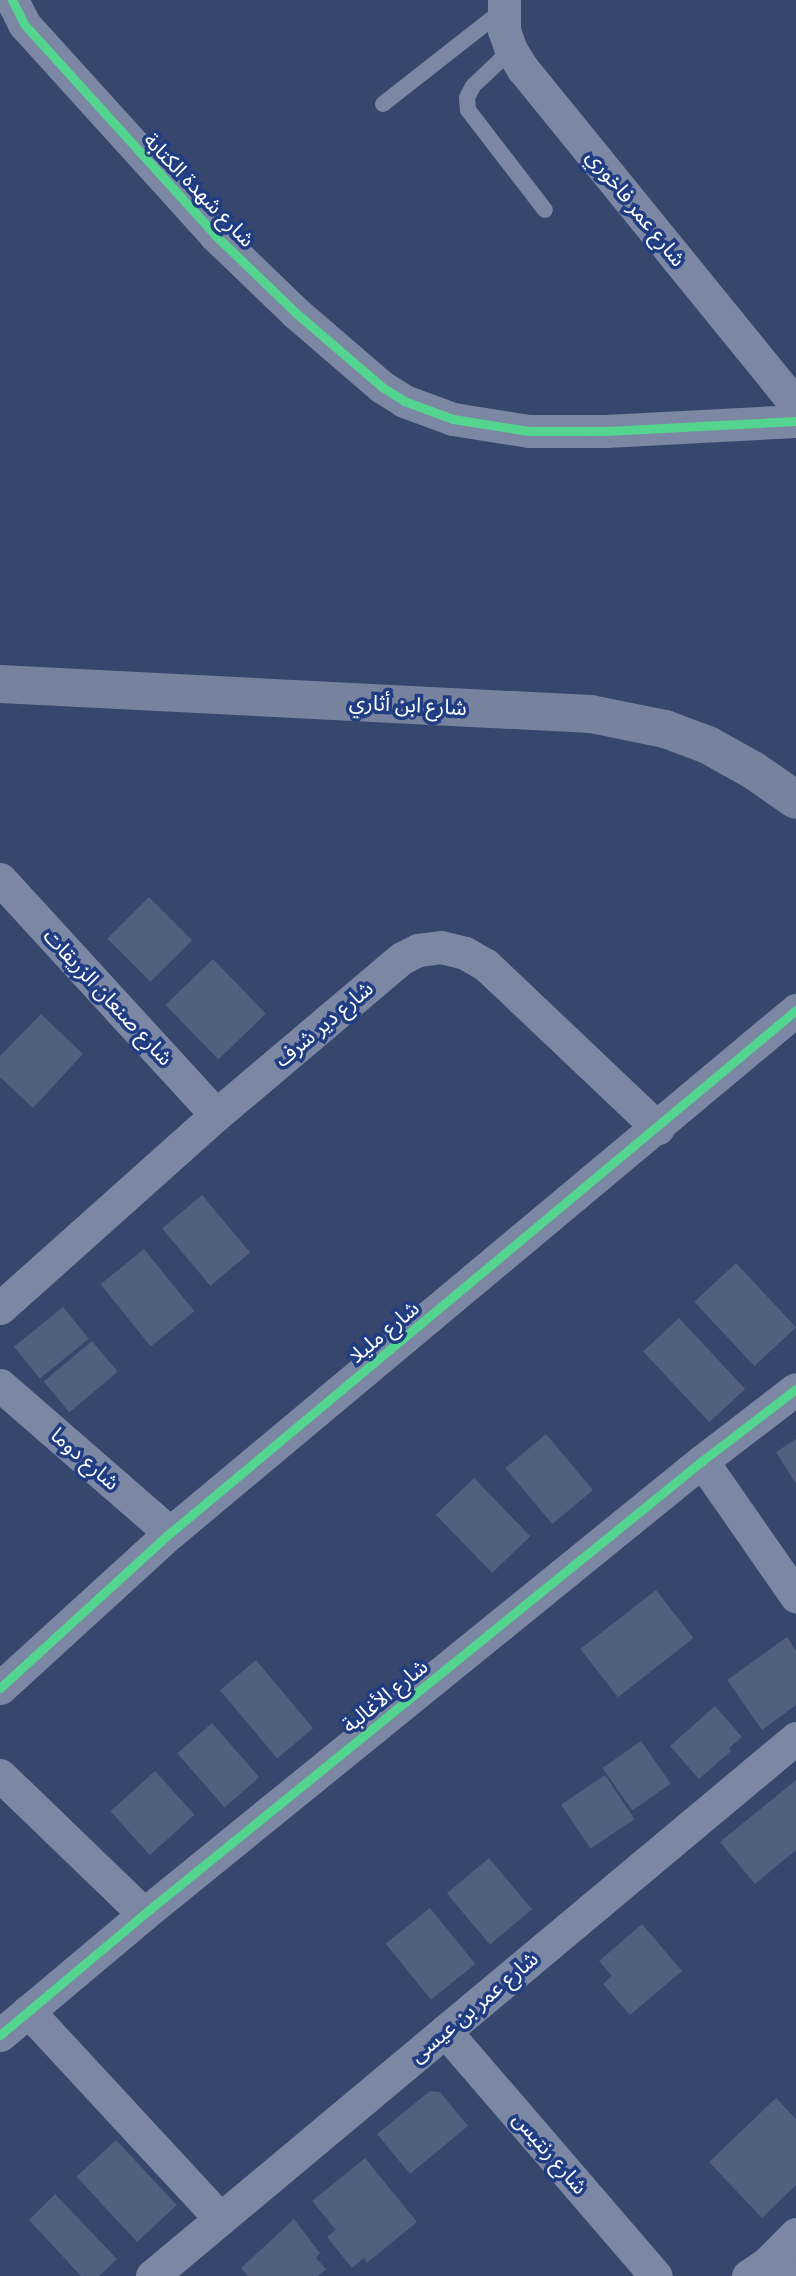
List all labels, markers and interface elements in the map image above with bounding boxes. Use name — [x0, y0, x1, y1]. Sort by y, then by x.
street label: شارع شهدة الكتابة — [138, 128, 260, 252]
street label: شارع عمر فاخوري — [581, 144, 691, 272]
street label: شارع ابن أثاري — [348, 689, 468, 721]
street label: شارع صنعان الزريقات — [38, 923, 178, 1071]
street label: شارع دير شرف — [270, 976, 378, 1072]
street label: شارع مليلا — [344, 1295, 424, 1369]
street label: شارع دوما — [46, 1422, 124, 1496]
street label: شارع الأغالبة — [337, 1654, 433, 1738]
street label: شارع عمر بن عيسى — [405, 1946, 543, 2068]
street label: شارع رنتيس — [507, 2107, 593, 2199]

